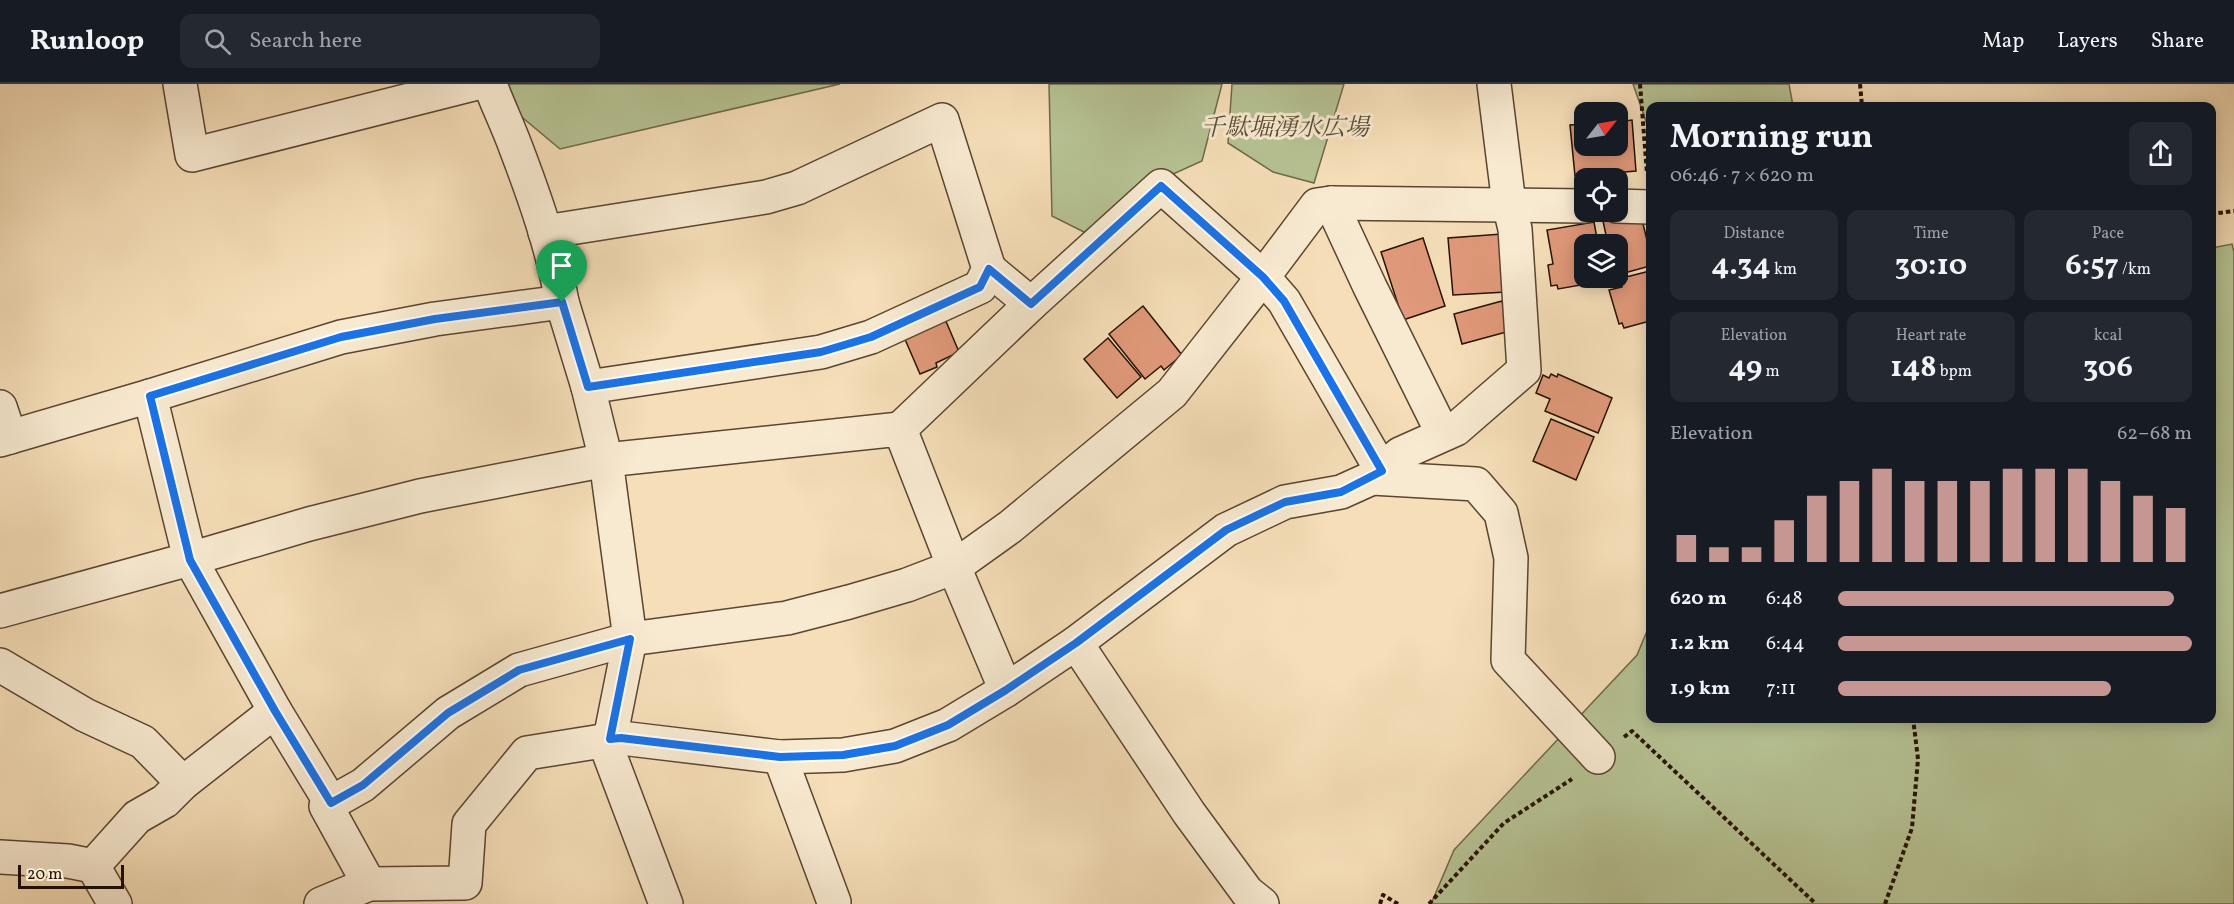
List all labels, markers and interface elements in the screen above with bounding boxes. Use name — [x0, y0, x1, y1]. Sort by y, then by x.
search box — [180, 14, 600, 68]
text: Runloop — [30, 22, 144, 61]
icon: search — [201, 25, 234, 58]
text: Search here — [249, 26, 362, 57]
text: Map — [1982, 27, 2024, 56]
text: Layers — [2057, 27, 2118, 56]
text: Share — [2151, 27, 2204, 56]
north arrow — [1574, 102, 1628, 156]
map controls — [1574, 102, 1628, 288]
park label: 千駄堀湧水広場 — [1201, 112, 1371, 146]
text: Morning run — [1670, 116, 1873, 162]
button: share — [2129, 122, 2192, 185]
text: 06:46 · 7 × 620 m — [1670, 162, 1814, 190]
button: locate — [1574, 168, 1628, 222]
text: Distance — [1723, 223, 1785, 245]
text: Time — [1913, 223, 1949, 245]
text: Pace — [2092, 223, 2124, 245]
button: layers — [1574, 234, 1628, 288]
pin — [536, 240, 587, 302]
text: 4.34 — [1711, 245, 1771, 287]
text: 30:10 — [1895, 245, 1967, 287]
text: 6:57 — [2065, 245, 2119, 287]
icon: arrive — [545, 249, 578, 282]
text: km — [1771, 259, 1797, 281]
text: /km — [2119, 259, 2151, 281]
text: Elevation — [1721, 325, 1787, 347]
text: Heart rate — [1896, 325, 1966, 347]
text: kcal — [2094, 325, 2122, 347]
text: 49 — [1728, 347, 1762, 389]
text: 148 — [1890, 347, 1937, 389]
text: 306 — [2083, 347, 2133, 389]
text: m — [1762, 361, 1780, 383]
text: bpm — [1937, 361, 1972, 383]
text: Elevation — [1670, 420, 1753, 448]
text: 62–68 m — [2117, 420, 2192, 448]
text: 620 m — [1670, 585, 1727, 613]
text: 6:48 — [1766, 585, 1803, 613]
text: 1.2 km — [1670, 630, 1730, 658]
text: 6:44 — [1766, 630, 1805, 658]
text: 1.9 km — [1670, 675, 1730, 703]
text: 7:11 — [1766, 675, 1796, 703]
scale bar — [18, 862, 124, 890]
text: 20 m — [27, 864, 62, 886]

